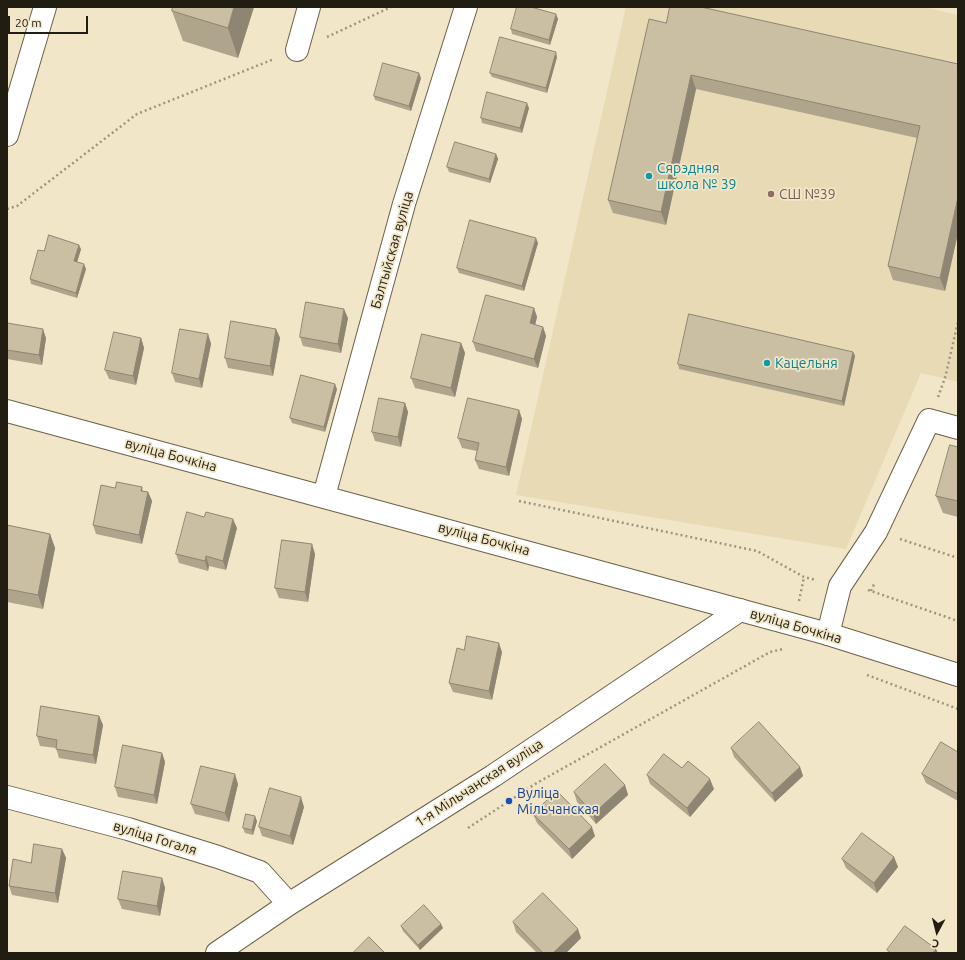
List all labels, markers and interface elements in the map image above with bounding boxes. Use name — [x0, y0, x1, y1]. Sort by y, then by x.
scale bar — [10, 8, 90, 34]
text: 20 m — [15, 16, 42, 29]
place label: Сярэдняя школа № 39 — [657, 160, 736, 192]
marker: Сярэдняя школа № 39 — [644, 171, 654, 181]
place label: СШ №39 — [779, 186, 836, 202]
street label: Балтыйская вуліца — [367, 189, 417, 311]
marker: СШ №39 — [766, 189, 776, 199]
place label: Кацельня — [775, 355, 838, 371]
marker: Кацельня — [762, 358, 772, 368]
street label: вуліца Бочкіна — [123, 435, 219, 475]
street label: вуліца Бочкіна — [436, 519, 532, 559]
street label: вуліца Бочкіна — [748, 605, 844, 647]
street label: 1-я Мільчанская вуліца — [412, 735, 546, 831]
place label: Вуліца Мільчанская — [517, 785, 599, 818]
marker: Вуліца Мільчанская — [504, 796, 514, 806]
street label: вуліца Гогаля — [111, 817, 199, 859]
north arrow — [917, 912, 957, 952]
text: С — [931, 938, 940, 950]

